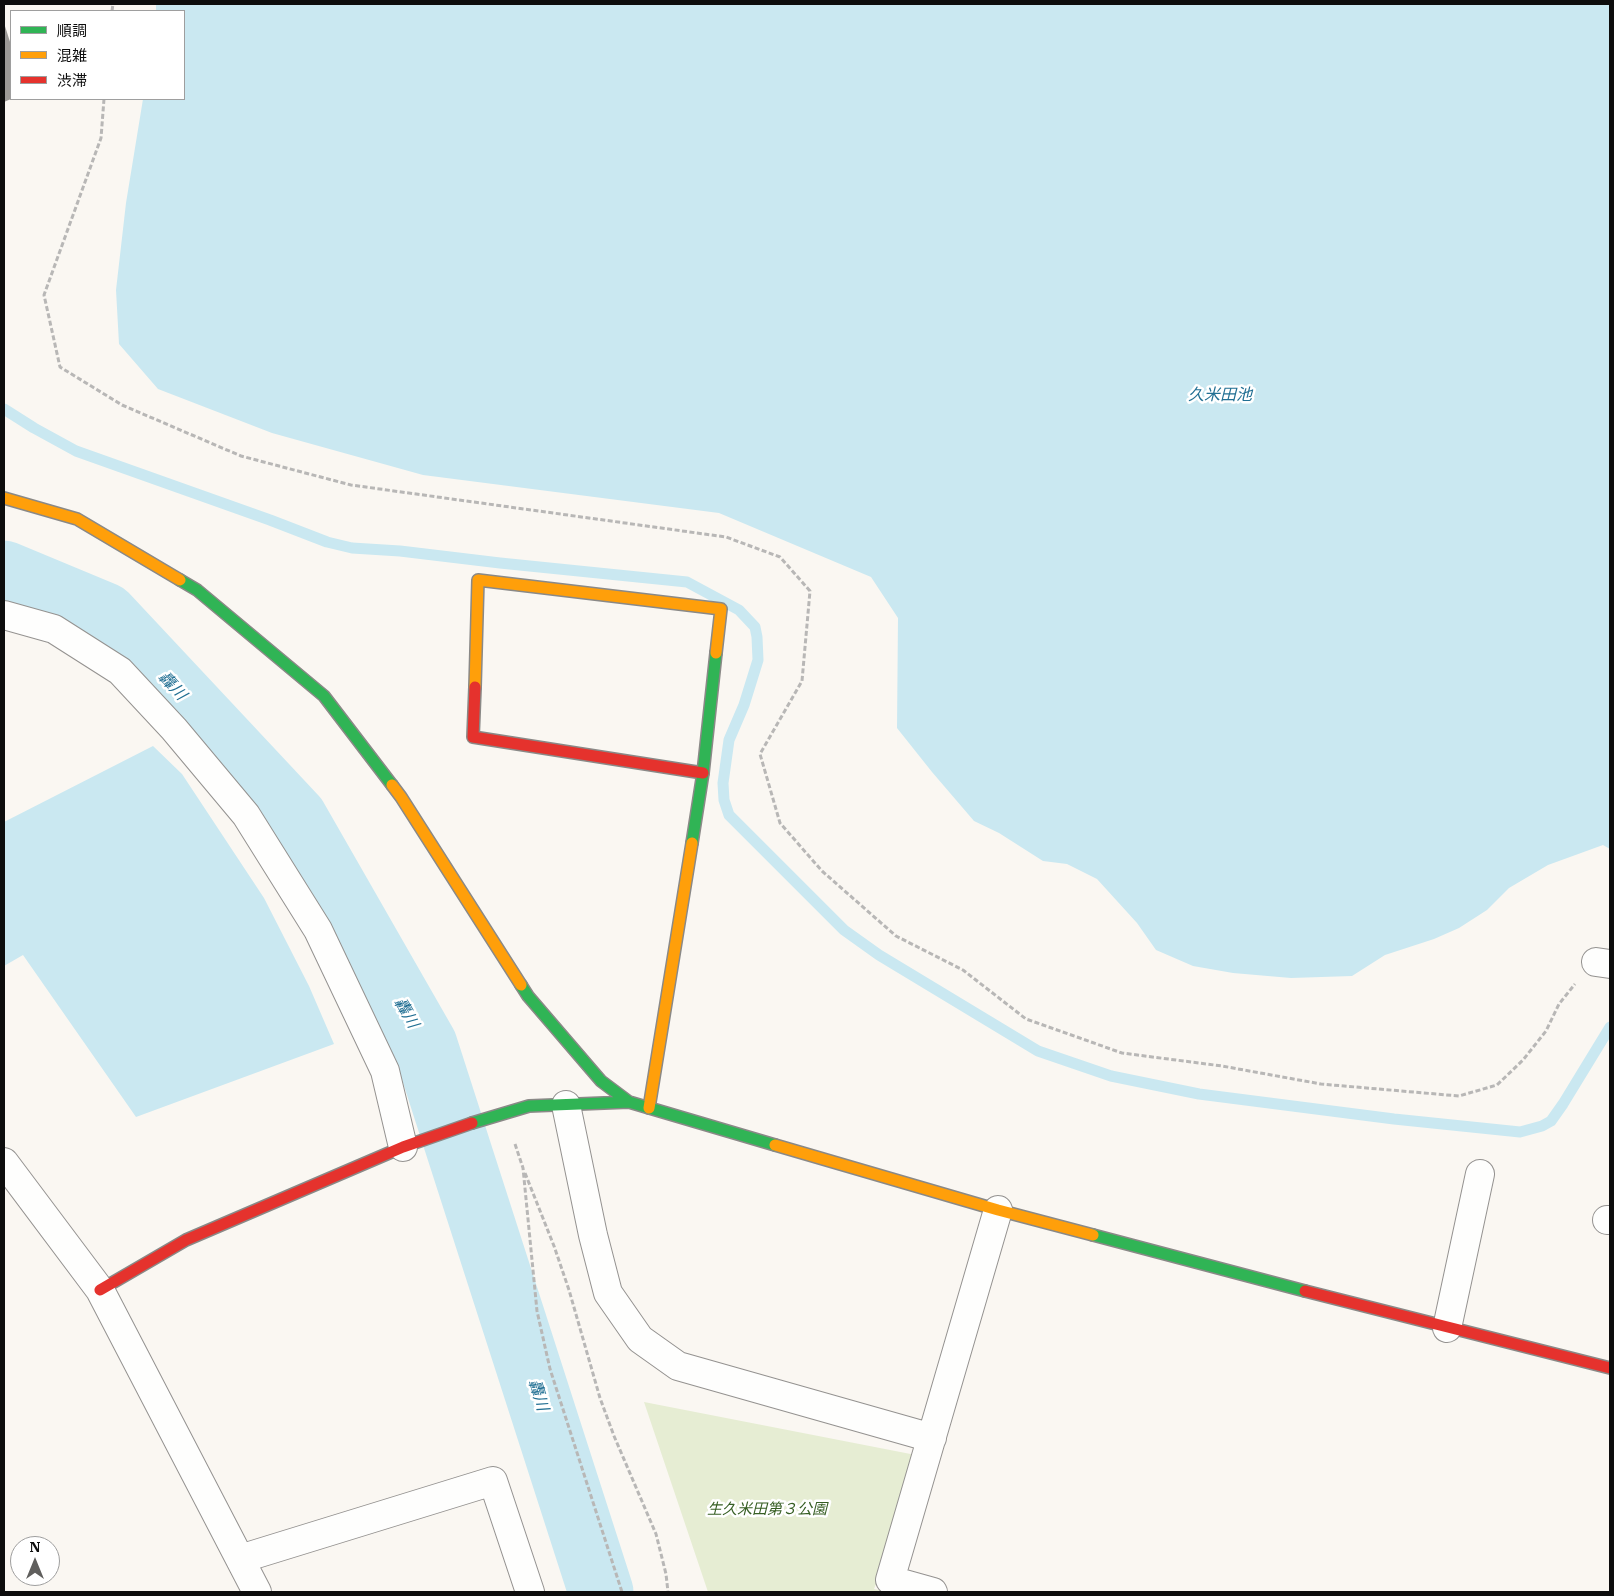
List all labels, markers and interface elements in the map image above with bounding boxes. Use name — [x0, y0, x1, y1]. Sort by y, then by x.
legend — [10, 10, 185, 100]
text: 順調 — [57, 21, 87, 40]
text: 混雑 — [57, 46, 87, 65]
text: 渋滞 — [57, 71, 87, 90]
water label: 久米田池 — [1188, 385, 1252, 405]
water label: 轟川 — [154, 668, 190, 704]
water label: 轟川 — [390, 994, 422, 1032]
water label: 轟川 — [524, 1377, 552, 1413]
park label: 生久米田第３公園 — [707, 1501, 827, 1519]
north arrow — [10, 1536, 60, 1586]
text: N — [29, 1538, 41, 1556]

